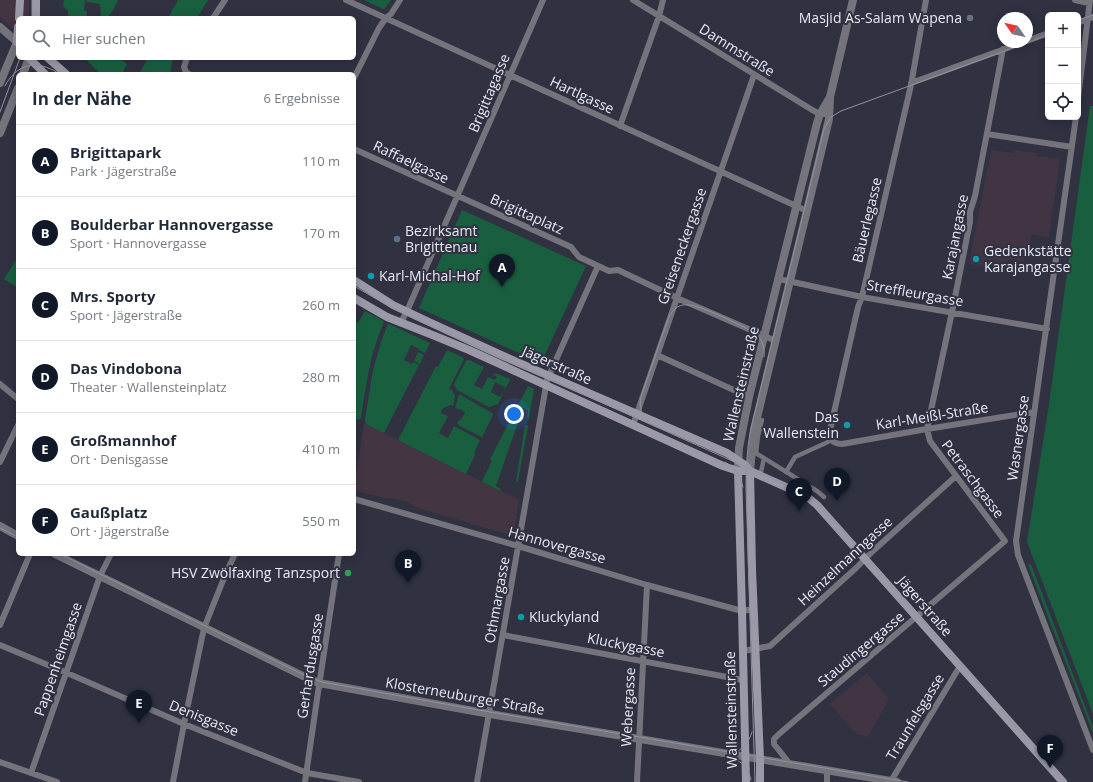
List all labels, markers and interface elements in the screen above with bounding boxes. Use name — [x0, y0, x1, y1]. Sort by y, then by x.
place label: Masjid As-Salam Wapena — [799, 8, 962, 27]
north arrow — [997, 12, 1033, 48]
map controls — [1045, 12, 1081, 120]
button: + — [1045, 12, 1081, 48]
marker: Masjid As-Salam Wapena — [965, 13, 975, 23]
search box — [16, 16, 356, 60]
street label: Dammstraße — [696, 19, 779, 80]
icon: search — [30, 27, 52, 49]
text: Hier suchen — [62, 28, 146, 48]
button: − — [1045, 48, 1081, 84]
street label: Brigittagasse — [463, 50, 514, 135]
street label: Hartlgasse — [547, 71, 618, 118]
button: locate — [1045, 84, 1081, 120]
text: In der Nähe — [32, 87, 131, 110]
text: 6 Ergebnisse — [263, 89, 340, 107]
street label: Raffaelgasse — [370, 136, 452, 187]
text: Brigittapark — [70, 142, 161, 162]
text: A — [41, 152, 49, 170]
text: 110 m — [302, 152, 340, 170]
text: Park · Jägerstraße — [70, 162, 177, 180]
street label: Bäuerlegasse — [847, 175, 886, 264]
street label: Greiseneckergasse — [653, 185, 710, 307]
street label: Brigittaplatz — [487, 189, 567, 238]
street label: Karajangasse — [937, 193, 972, 281]
text: Boulderbar Hannovergasse — [70, 214, 273, 234]
place label: Bezirksamt Brigittenau — [405, 221, 477, 256]
text: B — [41, 224, 49, 242]
text: 170 m — [302, 224, 340, 242]
text: Sport · Hannovergasse — [70, 234, 207, 252]
marker: Bezirksamt Brigittenau — [392, 234, 402, 244]
place label: Gedenkstätte Karajangasse — [984, 241, 1072, 276]
pin: A — [489, 254, 515, 287]
marker: Gedenkstätte Karajangasse — [971, 254, 981, 264]
place label: Karl-Michal-Hof — [379, 266, 481, 285]
marker: Karl-Michal-Hof — [366, 271, 376, 281]
street label: Streffleurgasse — [865, 275, 965, 310]
text: Mrs. Sporty — [70, 286, 155, 306]
text: C — [41, 296, 49, 314]
text: 260 m — [302, 296, 340, 314]
text: Sport · Jägerstraße — [70, 306, 182, 324]
street label: Wallensteinstraße — [718, 324, 763, 443]
street label: Jägerstraße — [517, 340, 595, 388]
text: Das Vindobona — [70, 358, 182, 378]
text: D — [40, 368, 50, 386]
text: 280 m — [302, 368, 340, 386]
text: Theater · Wallensteinplatz — [70, 378, 227, 396]
street label: Wasnergasse — [1002, 394, 1033, 482]
street label: Karl-Meißl-Straße — [874, 397, 990, 434]
your location — [504, 404, 524, 424]
place label: Das Wallenstein — [763, 407, 839, 442]
marker: Das Wallenstein — [842, 420, 852, 430]
text: Großmannhof — [70, 430, 176, 450]
street label: Petraschgasse — [938, 436, 1009, 522]
text: E — [41, 440, 49, 458]
text: 410 m — [302, 440, 340, 458]
text: Ort · Denisgasse — [70, 450, 168, 468]
pin: D — [824, 468, 850, 501]
pin: C — [786, 478, 812, 511]
text: Gaußplatz — [70, 502, 147, 522]
text: F — [41, 512, 49, 530]
text: 550 m — [302, 512, 340, 530]
street label: Heinzelmanngasse — [793, 512, 896, 609]
street label: Hannovergasse — [506, 521, 608, 568]
text: Ort · Jägerstraße — [70, 522, 169, 540]
pin: B — [395, 550, 421, 583]
street label: Othmargasse — [480, 555, 513, 645]
place label: HSV Zwölfaxing Tanzsport — [171, 563, 340, 582]
marker: HSV Zwölfaxing Tanzsport — [343, 568, 353, 578]
street label: Jägerstraße — [892, 570, 957, 640]
street label: Pappenheimgasse — [29, 599, 86, 718]
place label: Kluckyland — [529, 607, 599, 626]
street label: Staudingergasse — [813, 607, 908, 690]
street label: Gerhardusgasse — [292, 612, 327, 720]
marker: Kluckyland — [516, 612, 526, 622]
street label: Kluckygasse — [586, 628, 666, 661]
street label: Wallensteinstraße — [720, 651, 741, 769]
street label: Webergasse — [616, 667, 639, 747]
street label: Traunfelsgasse — [881, 670, 948, 764]
street label: Klosterneuburger Straße — [384, 672, 546, 719]
pin: E — [126, 690, 152, 723]
street label: Denisgasse — [167, 695, 242, 740]
pin: F — [1037, 735, 1063, 768]

